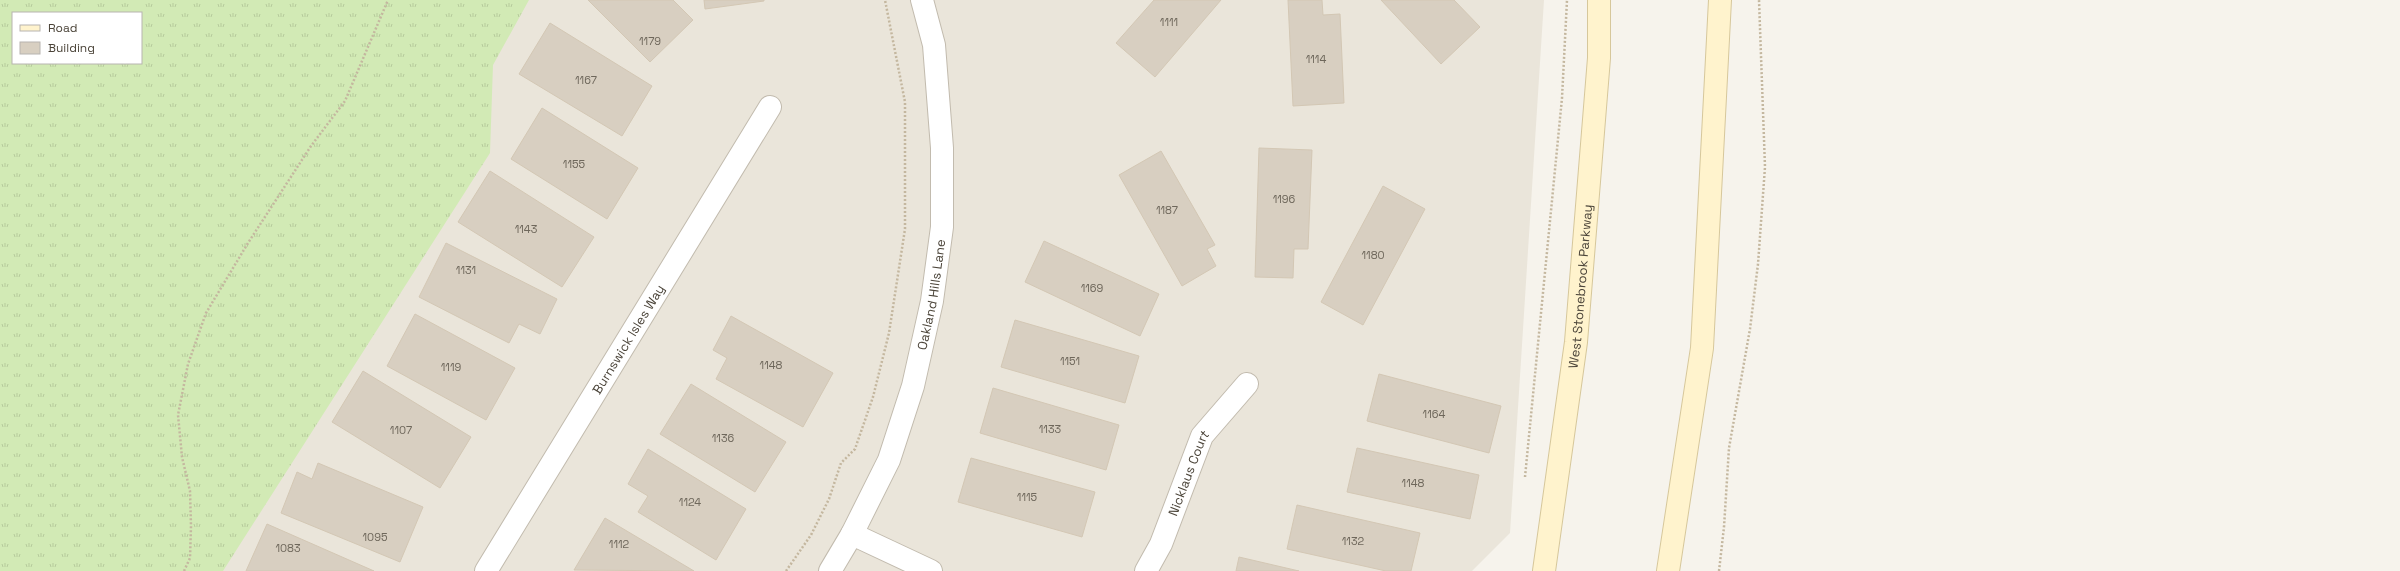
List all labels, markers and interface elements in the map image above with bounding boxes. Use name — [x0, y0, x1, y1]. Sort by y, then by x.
legend — [12, 12, 142, 64]
house number: 1111 — [1160, 15, 1178, 29]
text: Road — [48, 20, 77, 36]
house number: 1179 — [639, 34, 661, 48]
text: Building — [48, 40, 95, 56]
house number: 1114 — [1306, 52, 1326, 66]
house number: 1167 — [575, 73, 597, 87]
house number: 1155 — [563, 157, 586, 171]
house number: 1196 — [1273, 192, 1296, 206]
house number: 1187 — [1156, 203, 1178, 217]
street label: West Stonebrook Parkway — [1564, 204, 1596, 369]
house number: 1143 — [515, 222, 538, 236]
street label: Oakland Hills Lane — [913, 238, 949, 351]
house number: 1180 — [1361, 248, 1385, 262]
house number: 1131 — [456, 263, 476, 277]
street label: Burnswick Isles Way — [588, 281, 668, 397]
house number: 1169 — [1081, 281, 1104, 295]
house number: 1151 — [1060, 354, 1080, 368]
house number: 1148 — [760, 358, 783, 372]
house number: 1119 — [441, 360, 462, 374]
house number: 1164 — [1423, 407, 1446, 421]
house number: 1133 — [1039, 422, 1062, 436]
house number: 1107 — [390, 423, 412, 437]
street label: Nicklaus Court — [1164, 426, 1212, 518]
house number: 1136 — [712, 431, 735, 445]
house number: 1148 — [1402, 476, 1425, 490]
house number: 1115 — [1017, 490, 1038, 504]
house number: 1124 — [679, 495, 701, 509]
house number: 1095 — [363, 530, 388, 544]
house number: 1132 — [1342, 534, 1365, 548]
house number: 1112 — [609, 537, 630, 551]
house number: 1083 — [275, 541, 301, 555]

